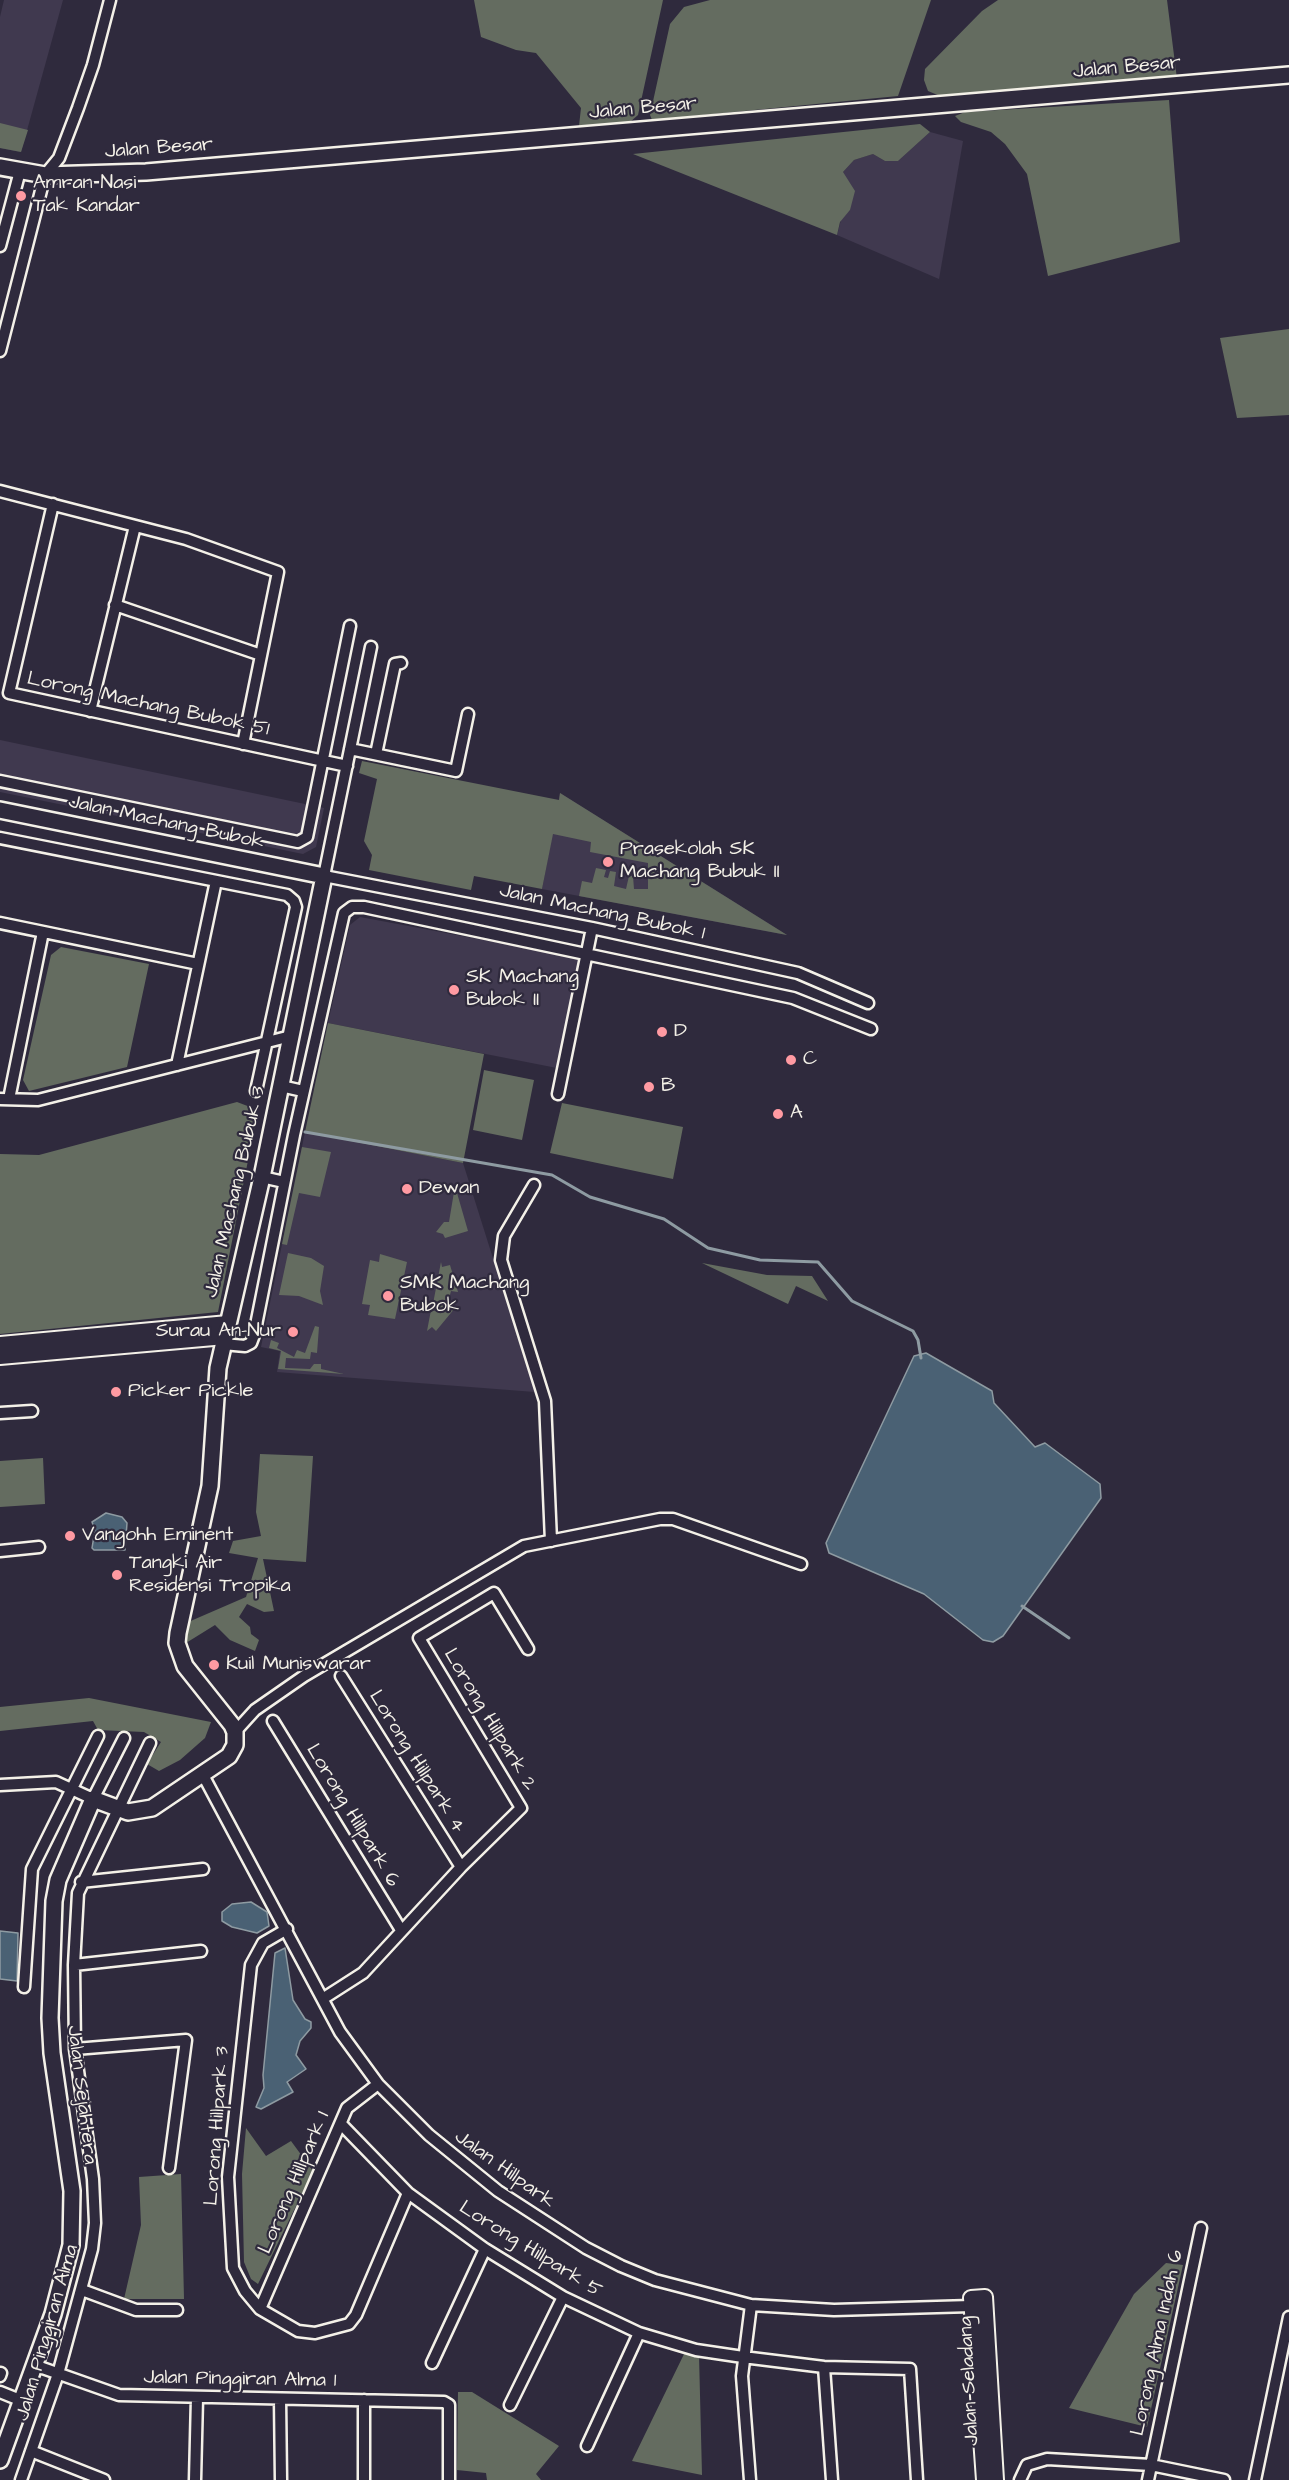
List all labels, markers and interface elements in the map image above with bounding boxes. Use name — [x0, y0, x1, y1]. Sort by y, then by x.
street label: Jalan Besar — [1072, 51, 1182, 85]
street label: Jalan Besar — [588, 92, 698, 126]
street label: Jalan Besar — [104, 133, 214, 165]
place label: Amran Nasi Tak Kandar — [33, 172, 140, 219]
marker: Amran Nasi Tak Kandar — [14, 189, 28, 203]
street label: Lorong Machang Bubok 51 — [25, 668, 271, 742]
street label: Jalan Machang Bubok — [66, 791, 266, 855]
place label: Prasekolah SK Machang Bubuk II — [620, 838, 780, 885]
marker: Prasekolah SK Machang Bubuk II — [601, 855, 615, 869]
street label: Jalan Machang Bubok 1 — [497, 879, 707, 947]
place label: SK Machang Bubok II — [466, 966, 579, 1013]
marker: SK Machang Bubok II — [447, 983, 461, 997]
place label: D — [674, 1020, 687, 1044]
marker: D — [655, 1025, 669, 1039]
place label: C — [803, 1048, 817, 1072]
marker: C — [784, 1053, 798, 1067]
place label: B — [661, 1075, 675, 1099]
marker: B — [642, 1080, 656, 1094]
street label: Jalan Machang Bubuk 3 — [200, 1084, 272, 1300]
place label: A — [790, 1102, 803, 1126]
marker: A — [771, 1107, 785, 1121]
place label: Dewan — [419, 1177, 479, 1201]
marker: Dewan — [400, 1182, 414, 1196]
place label: SMK Machang Bubok — [400, 1272, 529, 1319]
marker: SMK Machang Bubok — [381, 1289, 395, 1303]
place label: Surau An-Nur — [156, 1320, 281, 1344]
marker: Surau An-Nur — [286, 1325, 300, 1339]
place label: Picker Pickle — [128, 1380, 253, 1404]
marker: Picker Pickle — [109, 1385, 123, 1399]
place label: Vangohh Eminent — [82, 1524, 233, 1548]
marker: Vangohh Eminent — [63, 1529, 77, 1543]
place label: Tangki Air Residensi Tropika — [129, 1552, 291, 1599]
marker: Tangki Air Residensi Tropika — [110, 1568, 124, 1582]
street label: Lorong Hillpark 2 — [437, 1645, 541, 1795]
place label: Kuil Muniswarar — [226, 1653, 371, 1677]
marker: Kuil Muniswarar — [207, 1658, 221, 1672]
street label: Lorong Hillpark 4 — [363, 1686, 469, 1838]
street label: Lorong Hillpark 6 — [300, 1740, 404, 1892]
street label: Jalan Sejahtera — [61, 2024, 101, 2166]
street label: Lorong Hillpark 3 — [200, 2045, 236, 2207]
street label: Lorong Hillpark 1 — [254, 2108, 336, 2258]
street label: Jalan Hillpark — [449, 2126, 559, 2214]
street label: Lorong Hillpark 5 — [454, 2196, 606, 2304]
street label: Jalan Pinggiran Alma — [11, 2242, 85, 2424]
street label: Lorong Alma Indah 6 — [1127, 2248, 1189, 2438]
street label: Jalan Seladang — [955, 2316, 985, 2446]
street label: Jalan Pinggiran Alma 1 — [143, 2366, 337, 2394]

